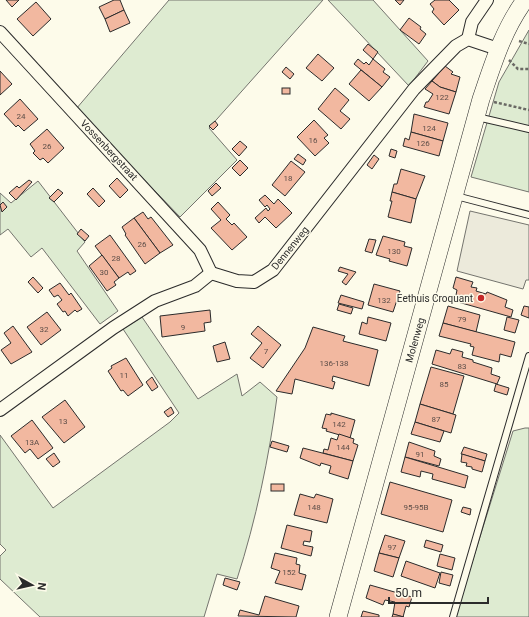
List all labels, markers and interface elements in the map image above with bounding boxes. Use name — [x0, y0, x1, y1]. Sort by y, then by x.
house number: 122 — [435, 93, 449, 102]
house number: 24 — [17, 112, 26, 121]
street label: Vossenbergstraat — [78, 118, 140, 182]
house number: 124 — [422, 124, 436, 133]
house number: 16 — [309, 136, 318, 145]
house number: 126 — [416, 139, 430, 148]
house number: 26 — [43, 142, 52, 151]
house number: 18 — [284, 174, 293, 183]
street label: Dennenweg — [269, 224, 311, 272]
house number: 26 — [138, 240, 147, 249]
house number: 130 — [387, 247, 401, 256]
house number: 28 — [112, 254, 121, 263]
house number: 30 — [100, 268, 109, 277]
place label: Eethuis Croquant — [397, 293, 473, 304]
marker: Eethuis Croquant — [476, 293, 486, 303]
house number: 132 — [377, 296, 391, 305]
house number: 79 — [458, 315, 467, 324]
street label: Molenweg — [403, 316, 427, 364]
house number: 9 — [181, 323, 185, 332]
house number: 32 — [40, 325, 49, 334]
house number: 7 — [264, 347, 269, 356]
house number: 136-138 — [319, 359, 349, 368]
house number: 83 — [458, 362, 467, 371]
house number: 11 — [120, 371, 129, 380]
house number: 85 — [440, 380, 449, 389]
house number: 87 — [432, 415, 441, 424]
house number: 13 — [59, 417, 68, 426]
house number: 142 — [332, 420, 346, 429]
house number: 13A — [25, 438, 40, 447]
house number: 144 — [336, 443, 350, 452]
house number: 91 — [416, 450, 425, 459]
house number: 148 — [307, 503, 321, 512]
house number: 95-95B — [403, 503, 429, 512]
house number: 97 — [388, 543, 397, 552]
north arrow — [12, 565, 52, 605]
house number: 152 — [282, 568, 296, 577]
scale bar — [389, 579, 488, 605]
text: N — [34, 582, 48, 591]
text: 50 m — [395, 586, 422, 600]

